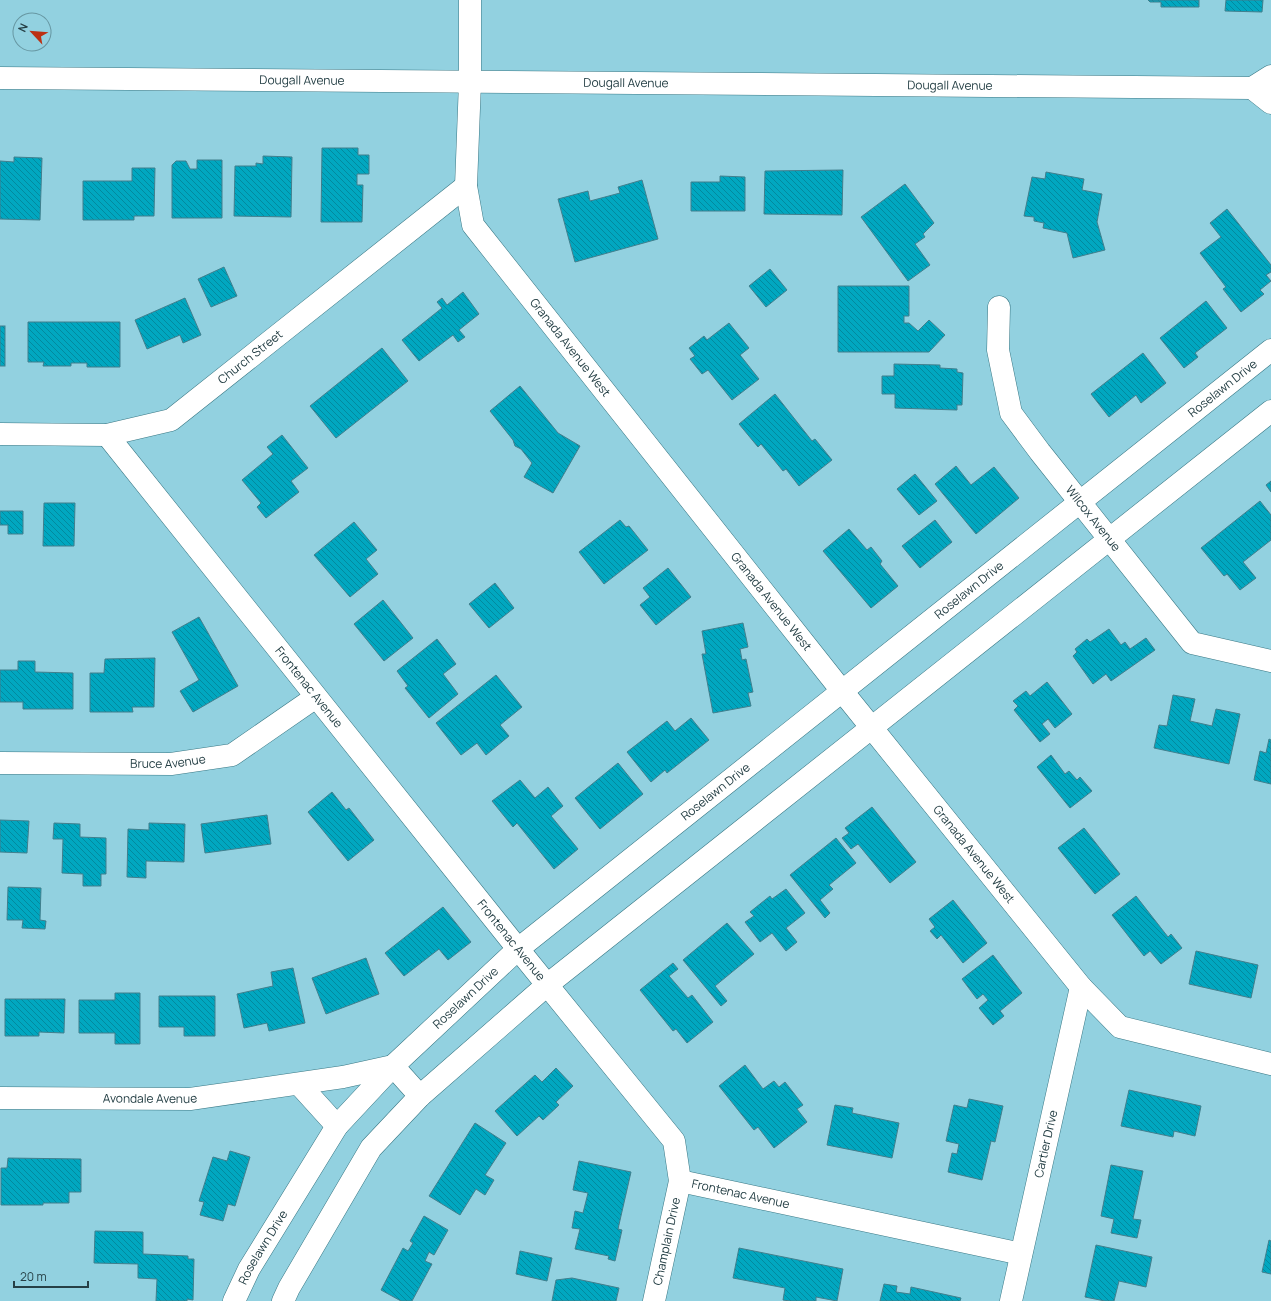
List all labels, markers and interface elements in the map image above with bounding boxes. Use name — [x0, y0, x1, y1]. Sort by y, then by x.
north arrow — [12, 12, 52, 52]
text: N — [14, 20, 31, 34]
street label: Dougall Avenue — [259, 71, 345, 89]
street label: Dougall Avenue — [583, 74, 669, 91]
street label: Dougall Avenue — [907, 76, 993, 94]
street label: Granada Avenue West — [526, 294, 615, 400]
street label: Church Street — [214, 325, 286, 388]
street label: Roselawn Drive — [1184, 355, 1261, 421]
street label: Wilcox Avenue — [1062, 482, 1125, 555]
street label: Granada Avenue West — [727, 548, 816, 654]
street label: Roselawn Drive — [931, 557, 1007, 623]
street label: Frontenac Avenue — [271, 643, 347, 731]
street label: Bruce Avenue — [130, 750, 207, 772]
street label: Roselawn Drive — [677, 759, 753, 824]
street label: Granada Avenue West — [929, 801, 1019, 907]
street label: Frontenac Avenue — [474, 896, 549, 984]
street label: Roselawn Drive — [429, 963, 502, 1032]
street label: Avondale Avenue — [103, 1089, 198, 1107]
street label: Cartier Drive — [1030, 1108, 1061, 1179]
street label: Frontenac Avenue — [690, 1175, 791, 1212]
street label: Champlain Drive — [649, 1196, 684, 1287]
street label: Roselawn Drive — [234, 1207, 291, 1287]
scale bar — [14, 1263, 88, 1289]
text: 20 m — [20, 1268, 47, 1285]

